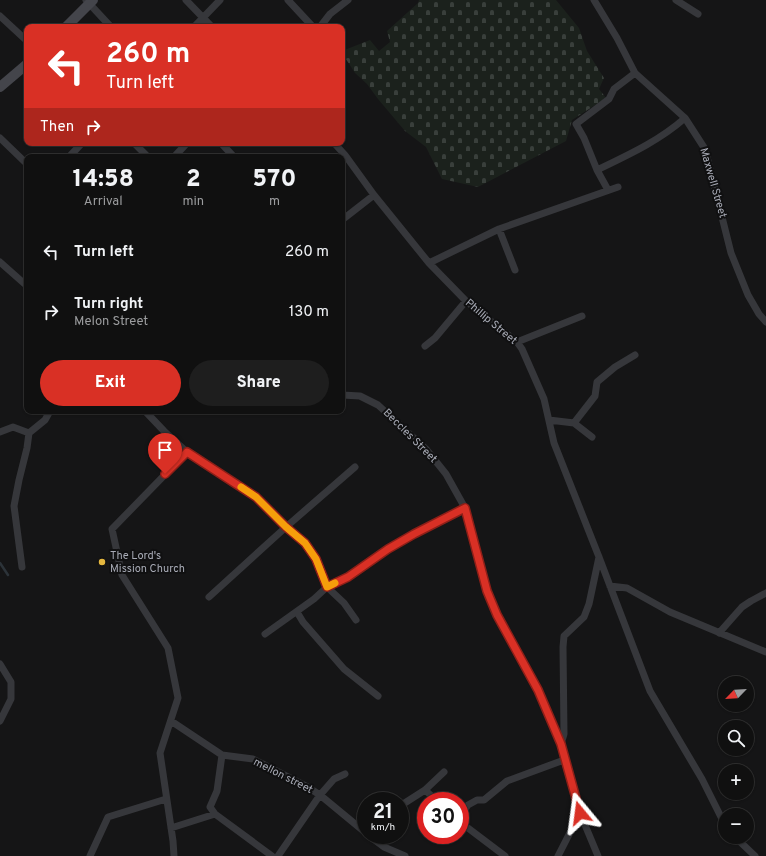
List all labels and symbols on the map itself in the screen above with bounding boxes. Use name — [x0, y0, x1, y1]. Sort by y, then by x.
street label: Maxwell Street — [696, 146, 730, 220]
street label: Phillip Street — [462, 296, 520, 348]
street label: Beccles Street — [380, 406, 440, 466]
pin — [148, 433, 182, 474]
place label: The Lord's Mission Church — [110, 549, 185, 576]
marker: The Lord's Mission Church — [97, 557, 107, 567]
north arrow — [718, 676, 754, 712]
street label: mellon street — [251, 755, 315, 797]
speed limit sign: 30 — [417, 792, 469, 844]
position arrow — [559, 792, 601, 834]

